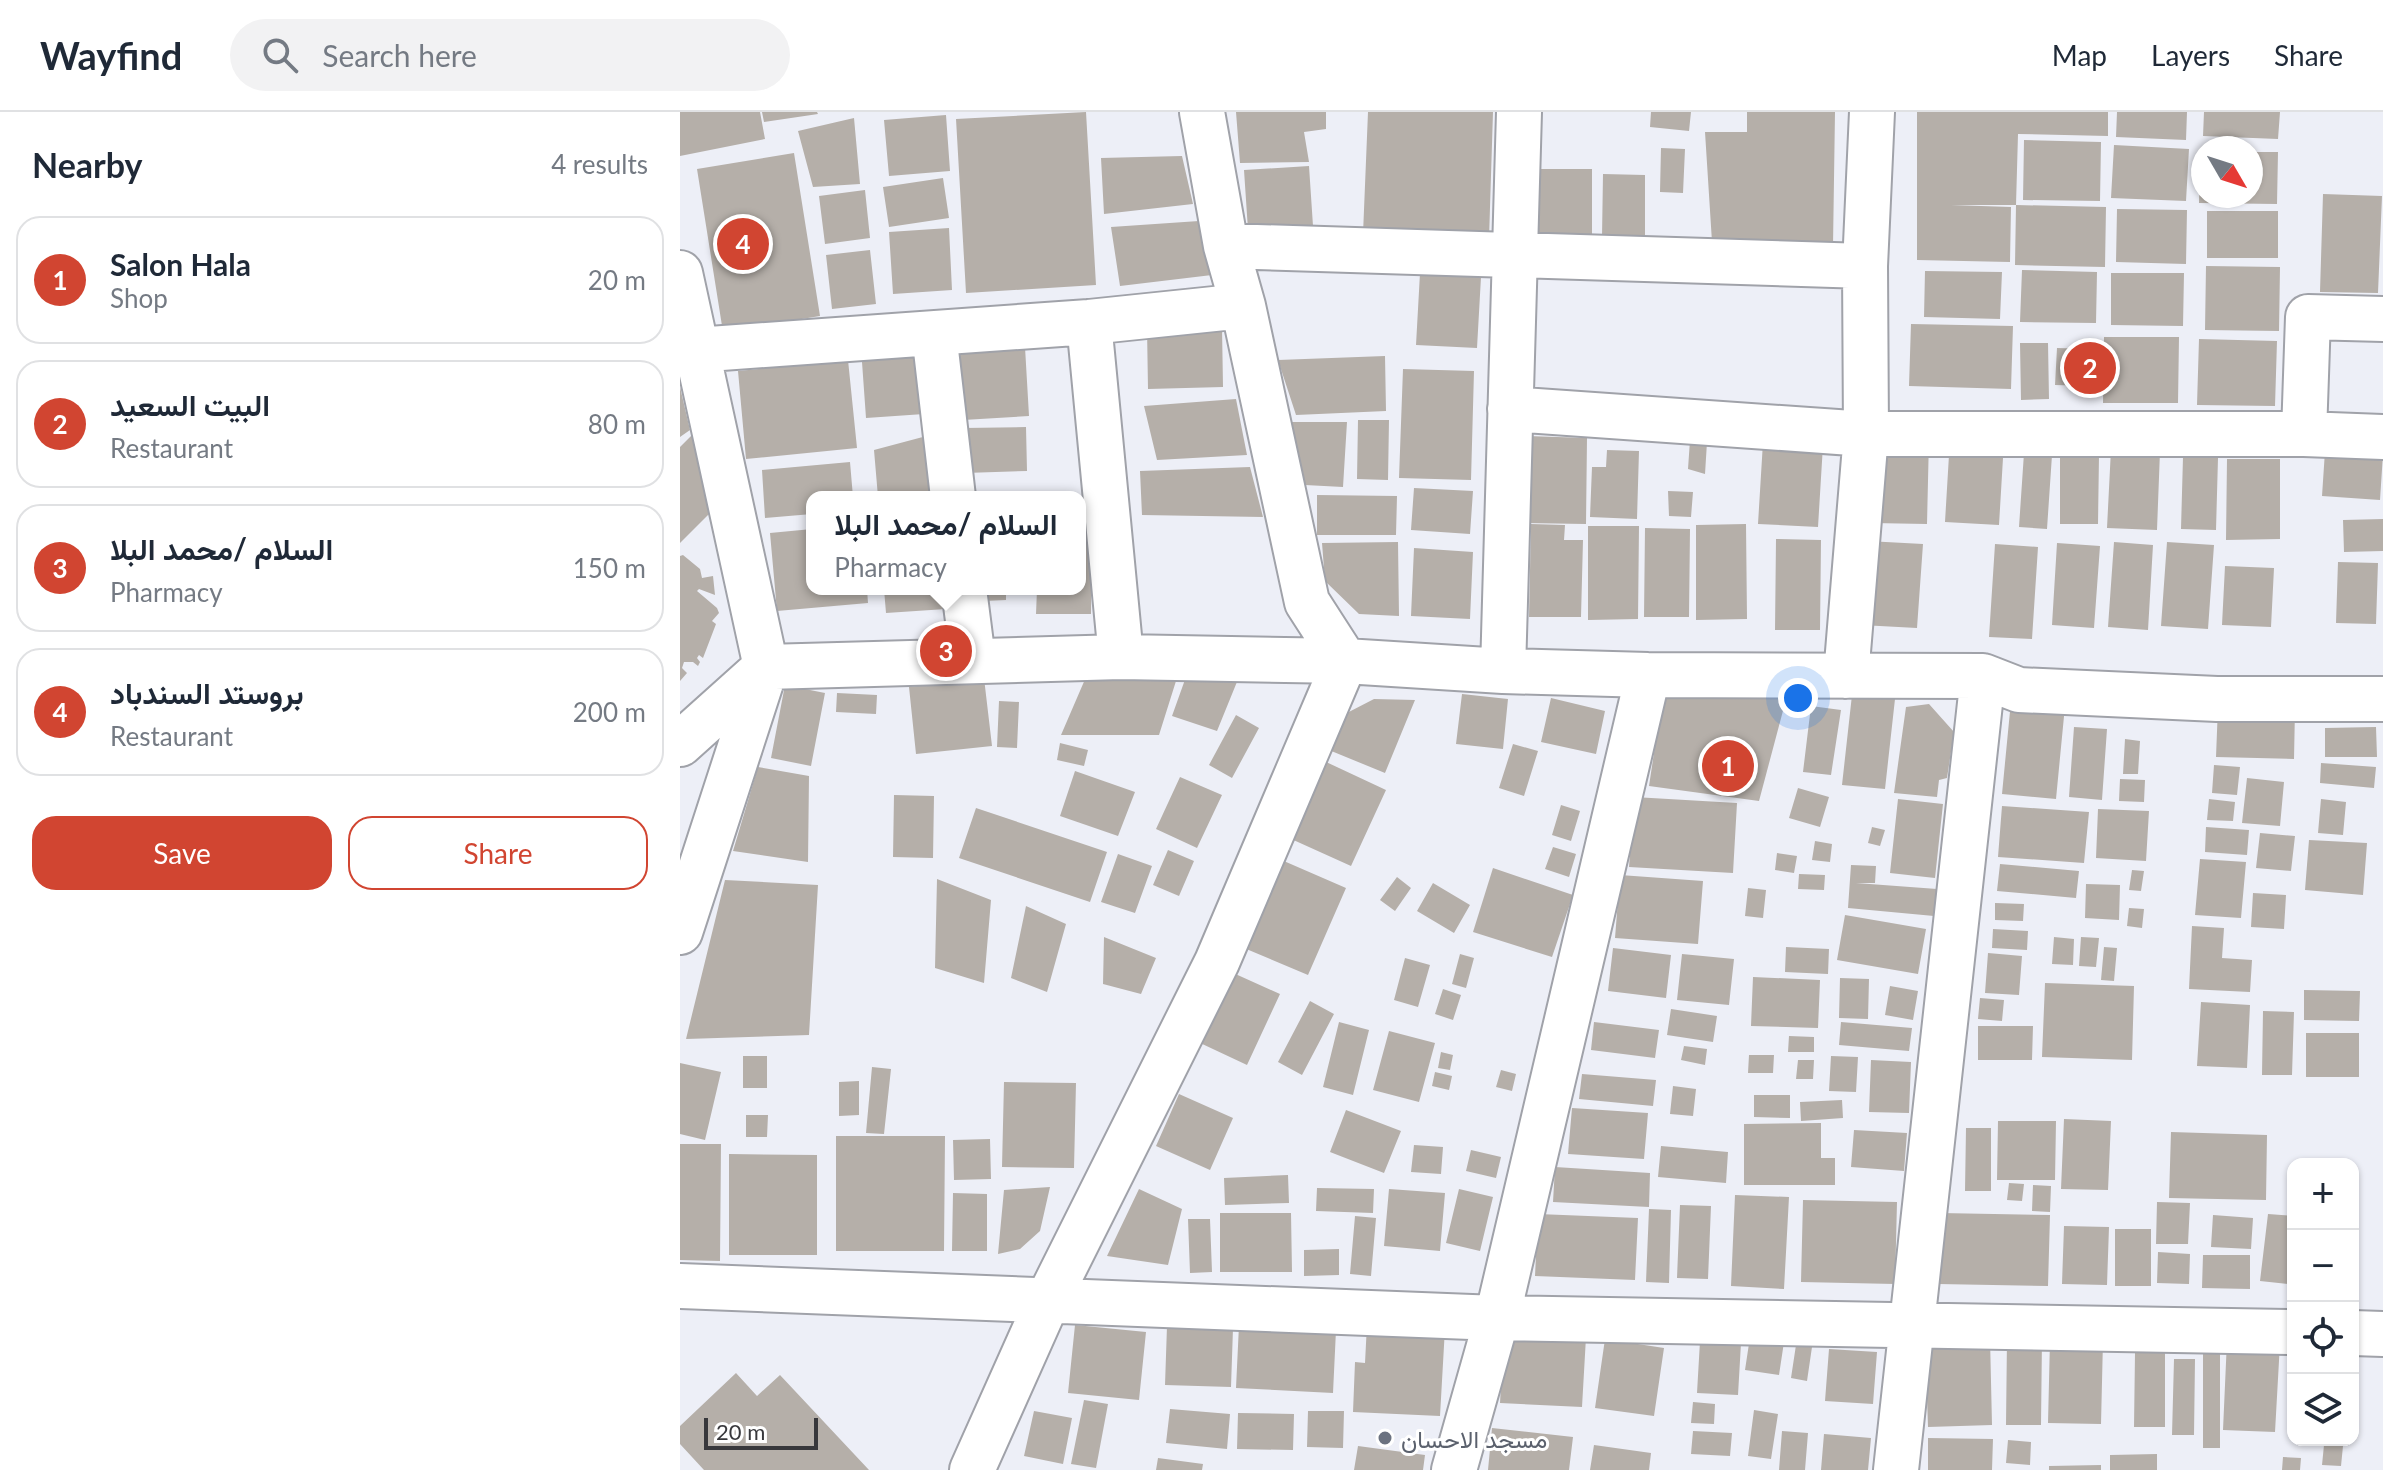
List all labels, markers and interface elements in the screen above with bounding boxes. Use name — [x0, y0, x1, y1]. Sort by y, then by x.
search box — [230, 19, 790, 91]
text: Wayfind — [40, 32, 182, 78]
icon: search — [258, 33, 302, 77]
text: Search here — [322, 37, 477, 73]
text: Map — [2052, 38, 2107, 72]
text: Layers — [2151, 38, 2230, 72]
text: Share — [2274, 38, 2343, 72]
north arrow — [2191, 136, 2263, 208]
text: Nearby — [32, 144, 143, 185]
text: 4 results — [551, 148, 648, 180]
pin: 4 — [717, 214, 769, 274]
text: Salon Hala — [110, 246, 251, 282]
text: 1 — [52, 264, 68, 296]
text: 20 m — [588, 264, 646, 296]
text: Shop — [110, 282, 168, 314]
pin: 2 — [2064, 338, 2116, 398]
text: البيت السعيد — [110, 386, 270, 422]
text: 2 — [52, 408, 68, 440]
text: 80 m — [588, 408, 646, 440]
text: Restaurant — [110, 432, 233, 464]
popup — [806, 491, 1086, 595]
text: السلام /محمد البلا — [834, 505, 1058, 541]
text: السلام /محمد البلا — [110, 530, 333, 566]
text: Pharmacy — [834, 551, 947, 583]
text: 3 — [52, 552, 68, 584]
text: 150 m — [573, 552, 646, 584]
text: Pharmacy — [110, 576, 223, 608]
pin: 3 — [920, 621, 972, 681]
text: بروستد السندباد — [110, 674, 304, 710]
your location — [1778, 678, 1818, 718]
text: 4 — [52, 696, 68, 728]
text: 200 m — [573, 696, 646, 728]
text: Restaurant — [110, 720, 233, 752]
pin: 1 — [1702, 736, 1754, 796]
button: Save — [32, 816, 332, 890]
button: Share — [348, 816, 648, 890]
map controls — [2287, 1158, 2359, 1446]
button: + — [2287, 1158, 2359, 1230]
button: − — [2287, 1230, 2359, 1302]
button: locate — [2287, 1302, 2359, 1374]
button: layers — [2287, 1374, 2359, 1446]
scale bar — [704, 1414, 818, 1450]
text: 20 m — [716, 1418, 765, 1445]
place label: مسجد الاحسان — [1401, 1424, 1547, 1454]
marker: مسجد الاحسان — [1376, 1429, 1394, 1447]

